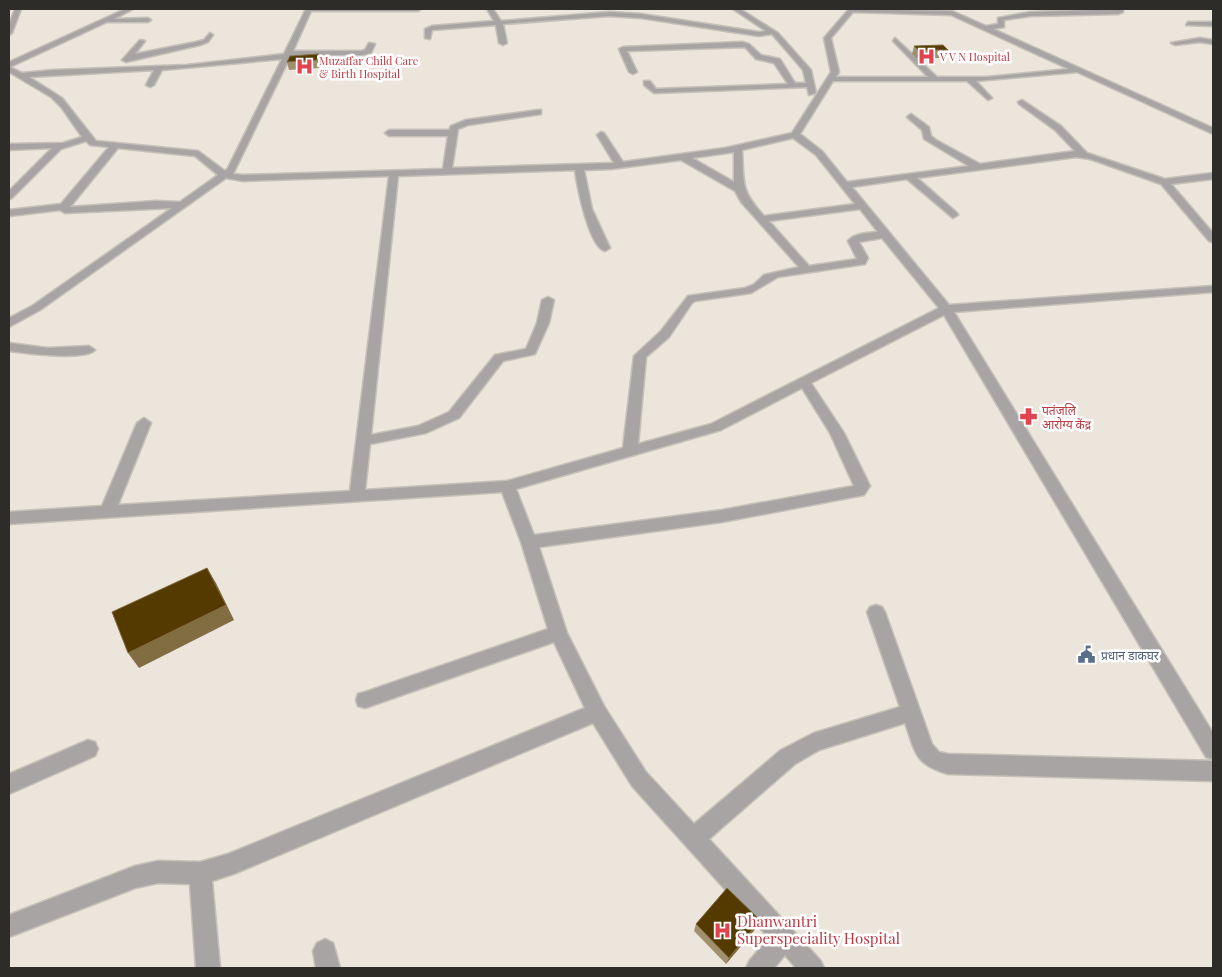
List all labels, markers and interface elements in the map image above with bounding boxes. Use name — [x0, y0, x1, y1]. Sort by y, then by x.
hospital icon: V V N Hospital — [916, 46, 936, 66]
place label: V V N Hospital — [939, 49, 1010, 64]
place label: Muzaffar Child Care & Birth Hospital — [319, 53, 419, 81]
hospital icon: Muzaffar Child Care & Birth Hospital — [295, 56, 315, 76]
place label: पतंजलि आरोग्य केंद्र — [1042, 402, 1092, 432]
pharmacy icon: पतंजलि आरोग्य केंद्र — [1018, 407, 1038, 427]
public building icon: प्रधान डाकघर — [1077, 645, 1097, 665]
place label: प्रधान डाकघर — [1101, 647, 1160, 663]
place label: Dhanwantri Superspeciality Hospital — [737, 911, 900, 948]
hospital icon: Dhanwantri Superspeciality Hospital — [713, 920, 733, 940]

